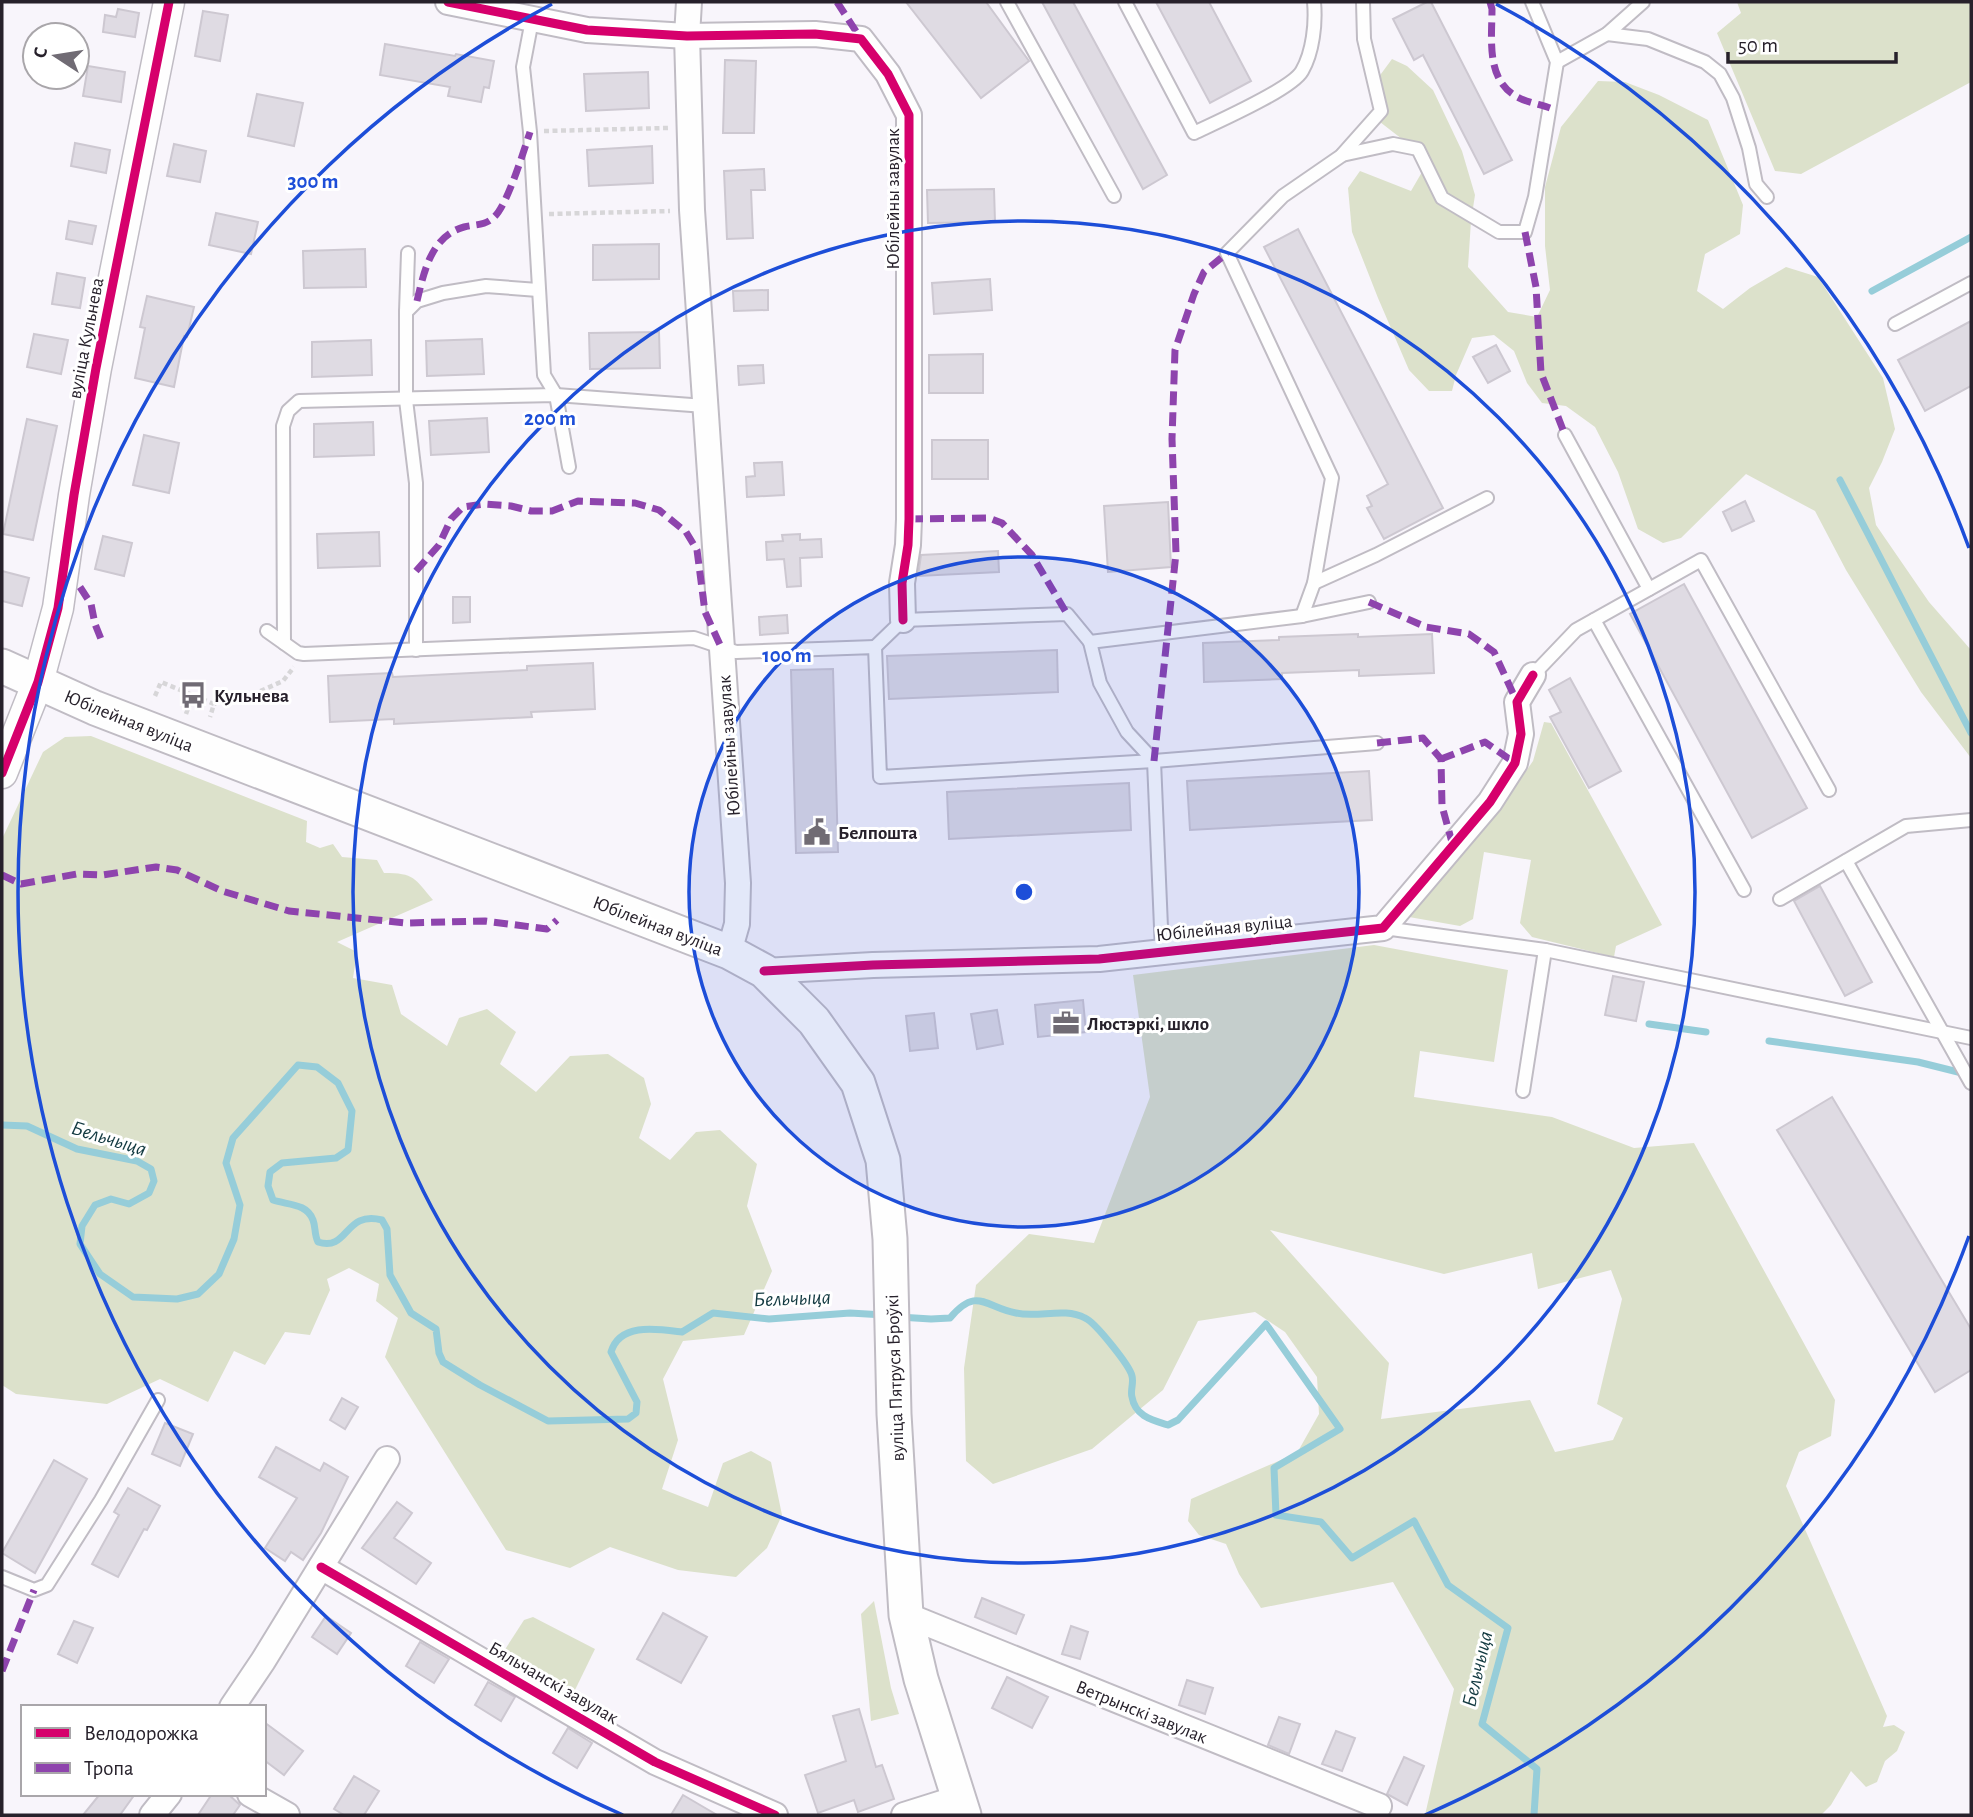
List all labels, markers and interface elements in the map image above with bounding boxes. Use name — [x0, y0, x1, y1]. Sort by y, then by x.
north arrow — [21, 21, 91, 91]
scale bar — [1728, 21, 1896, 65]
text: 50 m — [1738, 35, 1778, 56]
text: С — [30, 46, 51, 60]
street label: Юбілейны завулак — [884, 128, 903, 270]
text: 300 m — [287, 171, 339, 192]
street label: вуліца Кульнева — [65, 276, 108, 400]
text: 200 m — [524, 408, 576, 429]
text: 100 m — [762, 645, 812, 666]
street label: Юбілейны завулак — [715, 674, 744, 817]
bus stop icon: Кульнева — [178, 680, 208, 710]
street label: Юбілейная вуліца — [61, 687, 196, 756]
place label: Кульнева — [214, 687, 289, 706]
public building icon: Белпошта — [802, 817, 832, 847]
place label: Белпошта — [838, 824, 917, 843]
centre of rings — [1012, 880, 1036, 904]
street label: Юбілейная вуліца — [590, 893, 725, 960]
street label: Юбілейная вуліца — [1155, 912, 1294, 945]
office icon: Люстэркі, шкло — [1051, 1008, 1081, 1038]
place label: Люстэркі, шкло — [1087, 1015, 1209, 1034]
water label: Бельчыца — [69, 1117, 149, 1160]
water label: Бельчыца — [753, 1287, 831, 1310]
street label: вуліца Пятруся Броўкі — [883, 1294, 908, 1462]
water label: Бельчыца — [1459, 1629, 1496, 1709]
street label: Бяльчанскі завулак — [485, 1639, 622, 1728]
street label: Ветрынскі завулак — [1073, 1677, 1210, 1747]
legend — [21, 1705, 266, 1796]
text: Велодорожка — [84, 1723, 199, 1744]
text: Тропа — [84, 1758, 134, 1779]

